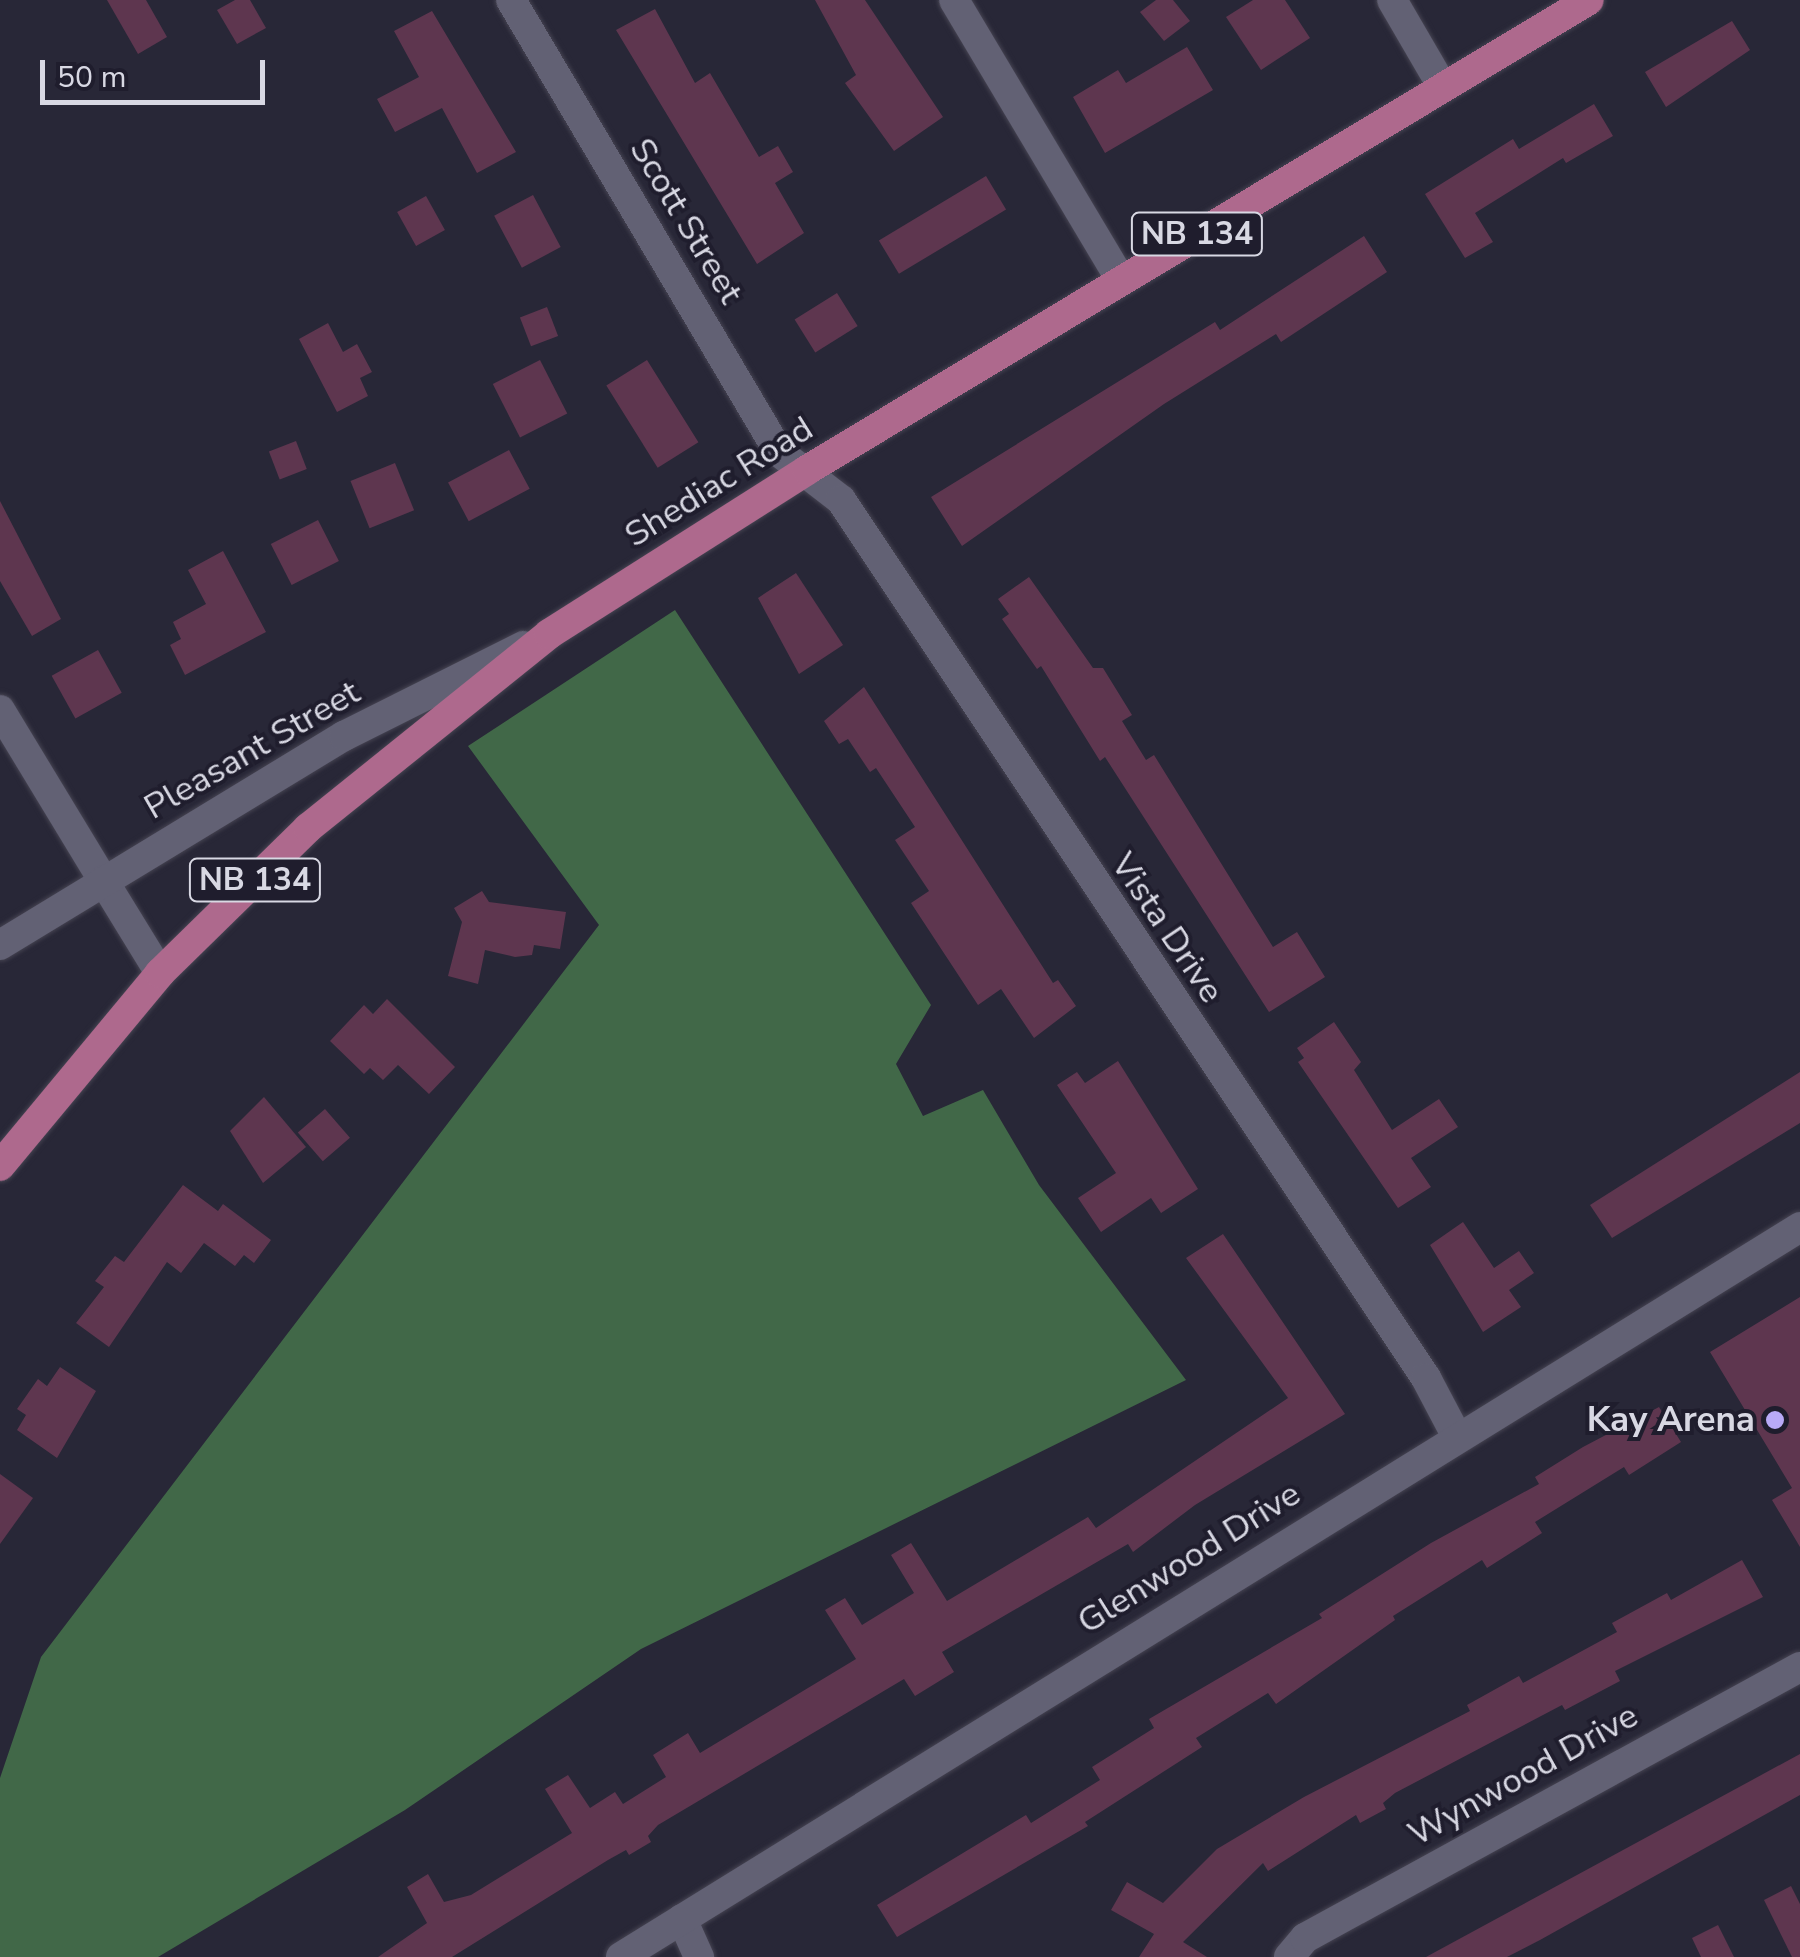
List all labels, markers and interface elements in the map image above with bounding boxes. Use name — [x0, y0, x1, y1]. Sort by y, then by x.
scale bar — [45, 40, 270, 102]
text: 50 m — [57, 57, 126, 98]
street label: Scott Street — [620, 131, 752, 311]
road number: NB 134 — [1130, 207, 1264, 261]
street label: Shediac Road — [617, 408, 821, 556]
street label: Pleasant Street — [137, 671, 367, 829]
street label: Vista Drive — [1102, 845, 1232, 1011]
road number: NB 134 — [188, 853, 322, 907]
place label: Kay Arena — [1587, 1399, 1755, 1441]
marker: Kay Arena — [1764, 1409, 1786, 1431]
street label: Glenwood Drive — [1070, 1473, 1308, 1643]
street label: Wynwood Drive — [1401, 1695, 1645, 1855]

